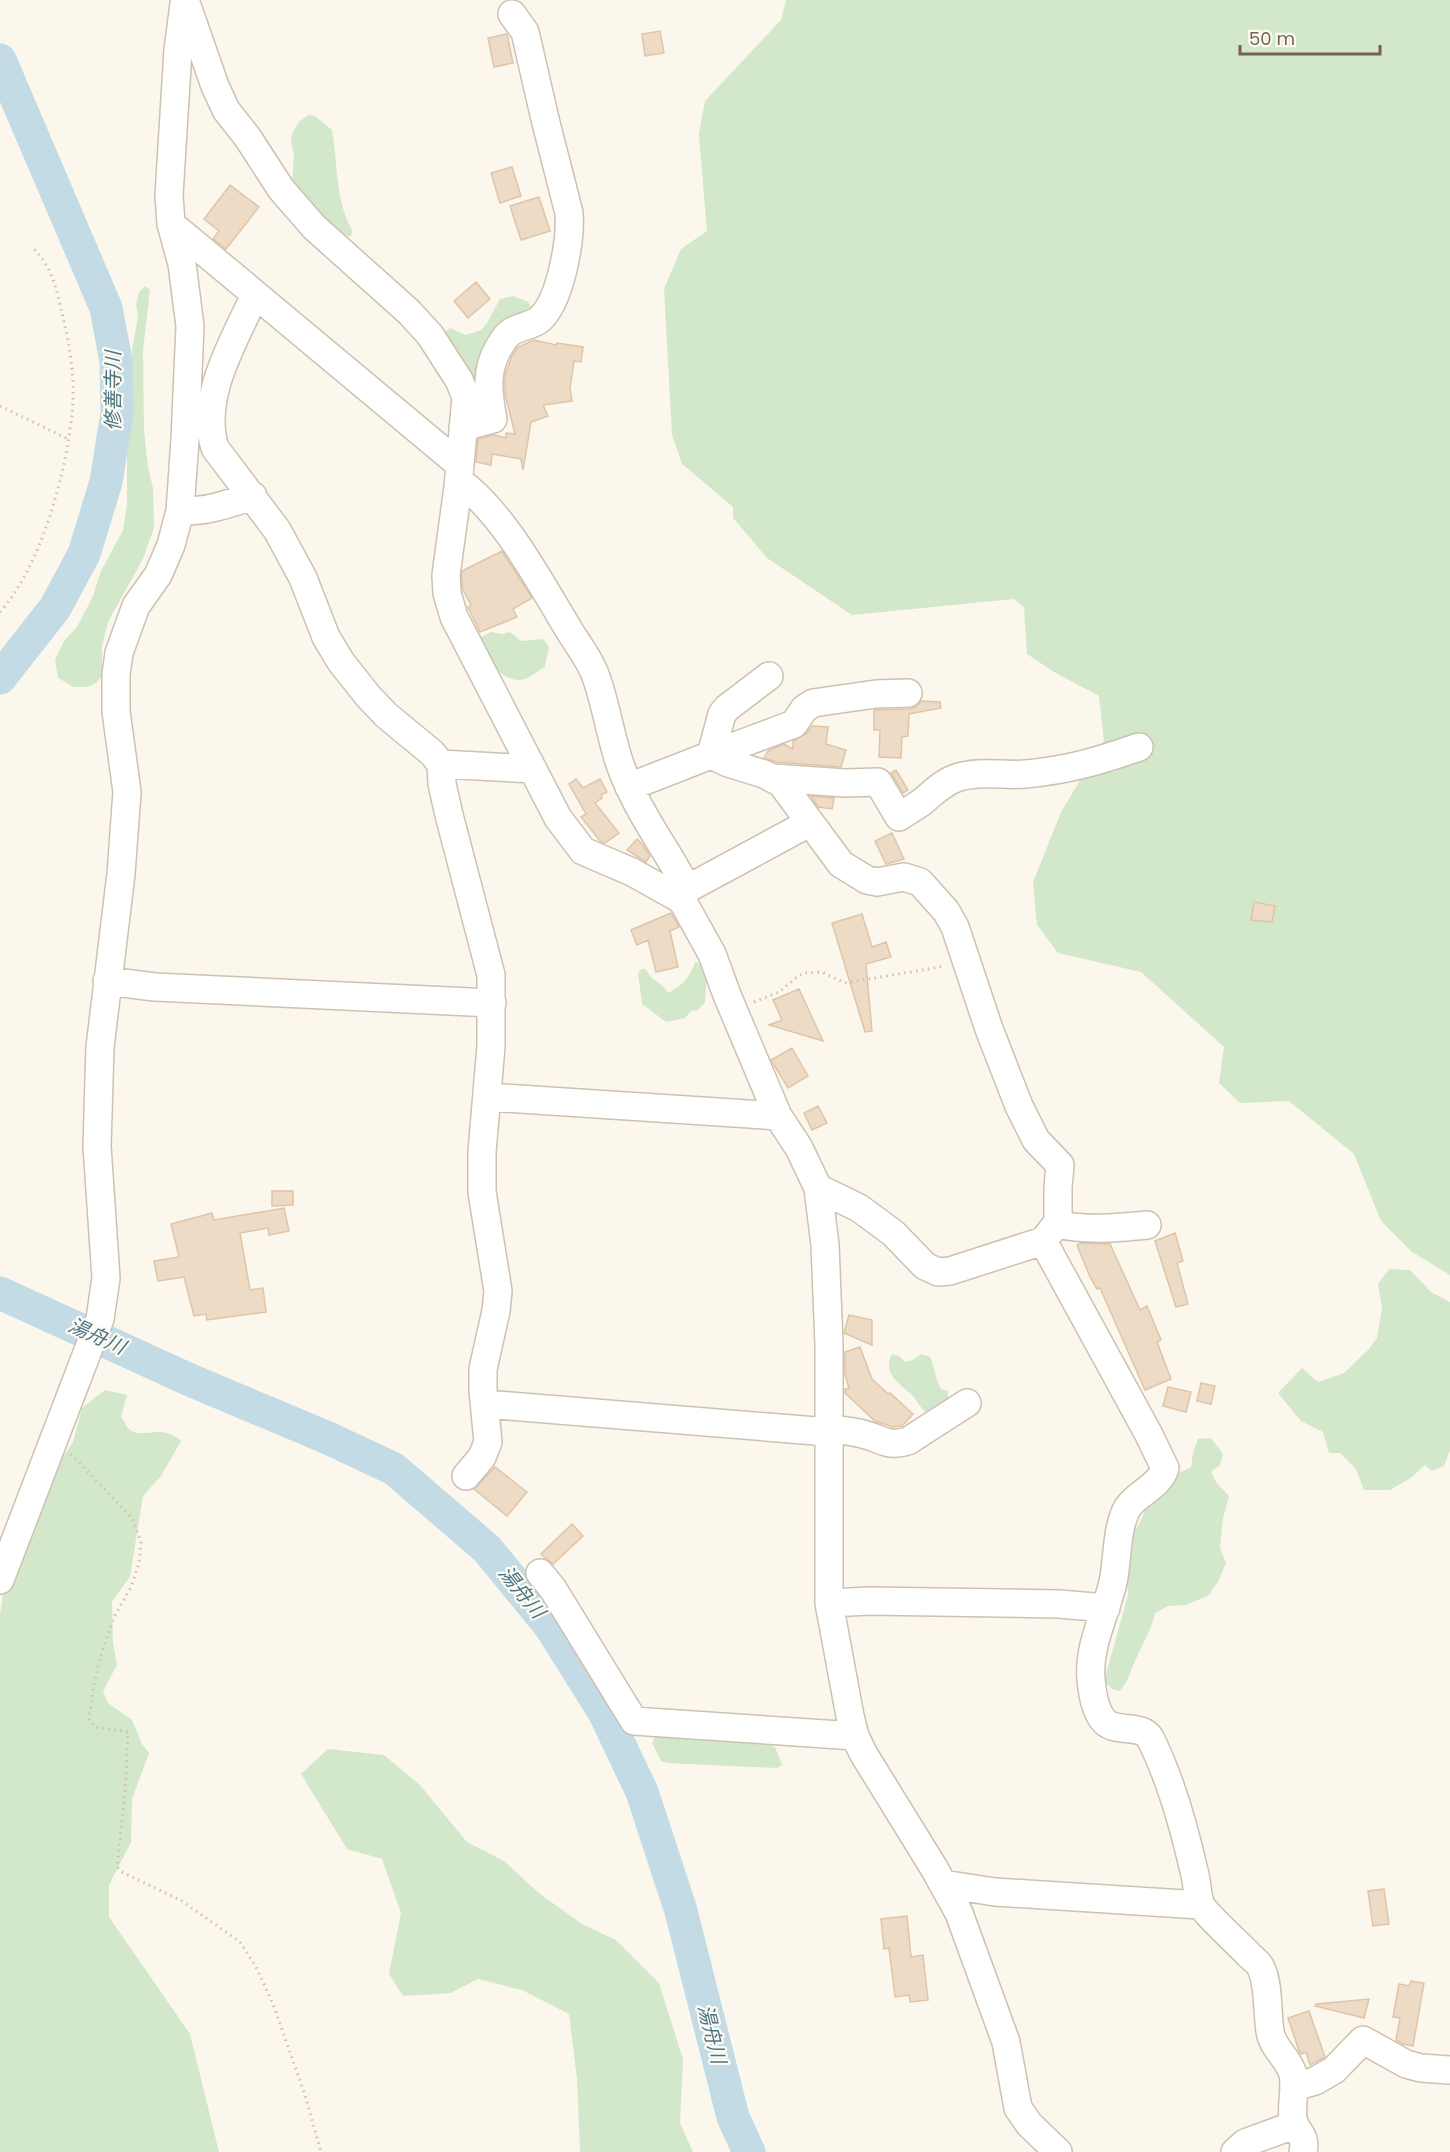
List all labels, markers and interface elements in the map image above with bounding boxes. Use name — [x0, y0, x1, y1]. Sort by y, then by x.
scale bar — [1240, 18, 1380, 56]
text: 50 m — [1249, 26, 1295, 51]
water label: 修善寺川 — [99, 349, 127, 431]
water label: 湯舟川 — [64, 1311, 132, 1362]
water label: 湯舟川 — [492, 1560, 553, 1626]
water label: 湯舟川 — [691, 2002, 733, 2068]

